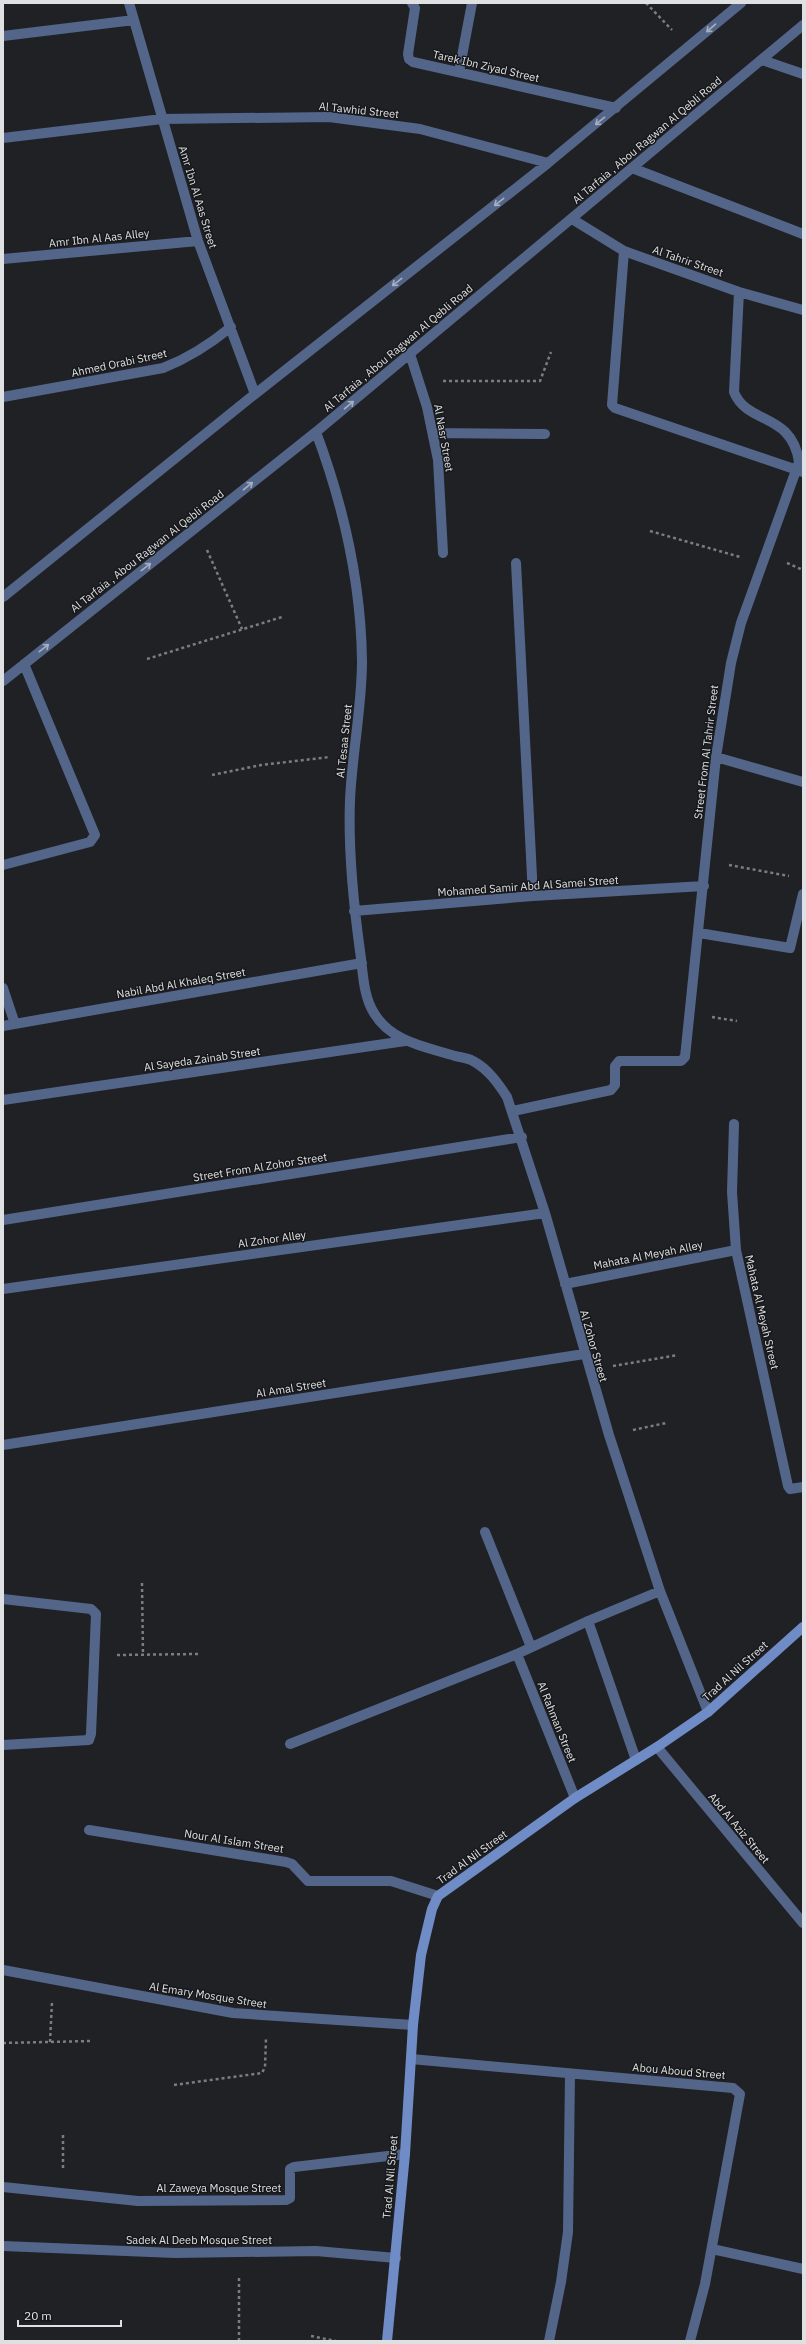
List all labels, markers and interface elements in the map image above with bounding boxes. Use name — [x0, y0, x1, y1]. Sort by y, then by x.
one-way arrow — [706, 23, 716, 32]
street label: Tarek Ibn Ziyad Street — [431, 47, 541, 85]
street label: Al Tarfaia , Abou Ragwan Al Qebli Road — [569, 73, 725, 207]
street label: Al Tawhid Street — [318, 99, 400, 121]
one-way arrow — [595, 116, 606, 125]
street label: Amr Ibn Al Aas Street — [176, 144, 220, 250]
one-way arrow — [494, 198, 505, 206]
street label: Amr Ibn Al Aas Alley — [48, 226, 150, 250]
street label: Al Tahrir Street — [651, 242, 725, 280]
one-way arrow — [391, 278, 402, 287]
street label: Al Tarfaia , Abou Ragwan Al Qebli Road — [320, 281, 476, 415]
street label: Ahmed Orabi Street — [70, 346, 168, 380]
one-way arrow — [344, 400, 354, 409]
street label: Al Nasr Street — [431, 403, 457, 473]
one-way arrow — [243, 482, 253, 491]
street label: Al Tarfaia , Abou Ragwan Al Qebli Road — [67, 487, 227, 615]
one-way arrow — [141, 563, 152, 572]
one-way arrow — [39, 644, 50, 652]
street label: Street From Al Tahrir Street — [691, 684, 721, 820]
street label: Al Tesaa Street — [333, 703, 355, 779]
street label: Mohamed Samir Abd Al Samei Street — [437, 873, 619, 899]
street label: Nabil Abd Al Khaleq Street — [115, 965, 247, 1001]
street label: Al Sayeda Zainab Street — [143, 1044, 261, 1074]
street label: Street From Al Zohor Street — [192, 1149, 328, 1185]
street label: Al Zohor Alley — [237, 1227, 307, 1251]
street label: Mahata Al Meyah Alley — [592, 1237, 704, 1272]
street label: Mahata Al Meyah Street — [742, 1253, 782, 1371]
street label: Al Zohor Street — [577, 1308, 611, 1384]
street label: Al Amal Street — [255, 1376, 327, 1400]
street label: Trad Al Nil Street — [699, 1638, 771, 1704]
street label: Al Rahman Street — [534, 1679, 580, 1765]
street label: Abd Al Aziz Street — [705, 1790, 773, 1866]
street label: Nour Al Islam Street — [183, 1826, 285, 1856]
street label: Trad Al Nil Street — [434, 1827, 510, 1887]
street label: Al Emary Mosque Street — [148, 1979, 268, 2011]
street label: Abou Aboud Street — [632, 2060, 726, 2082]
street label: Trad Al Nil Street — [379, 2135, 401, 2219]
street label: Al Zaweya Mosque Street — [157, 2181, 282, 2195]
street label: Sadek Al Deeb Mosque Street — [126, 2233, 272, 2247]
scale bar — [18, 2302, 121, 2328]
text: 20 m — [24, 2308, 52, 2323]

